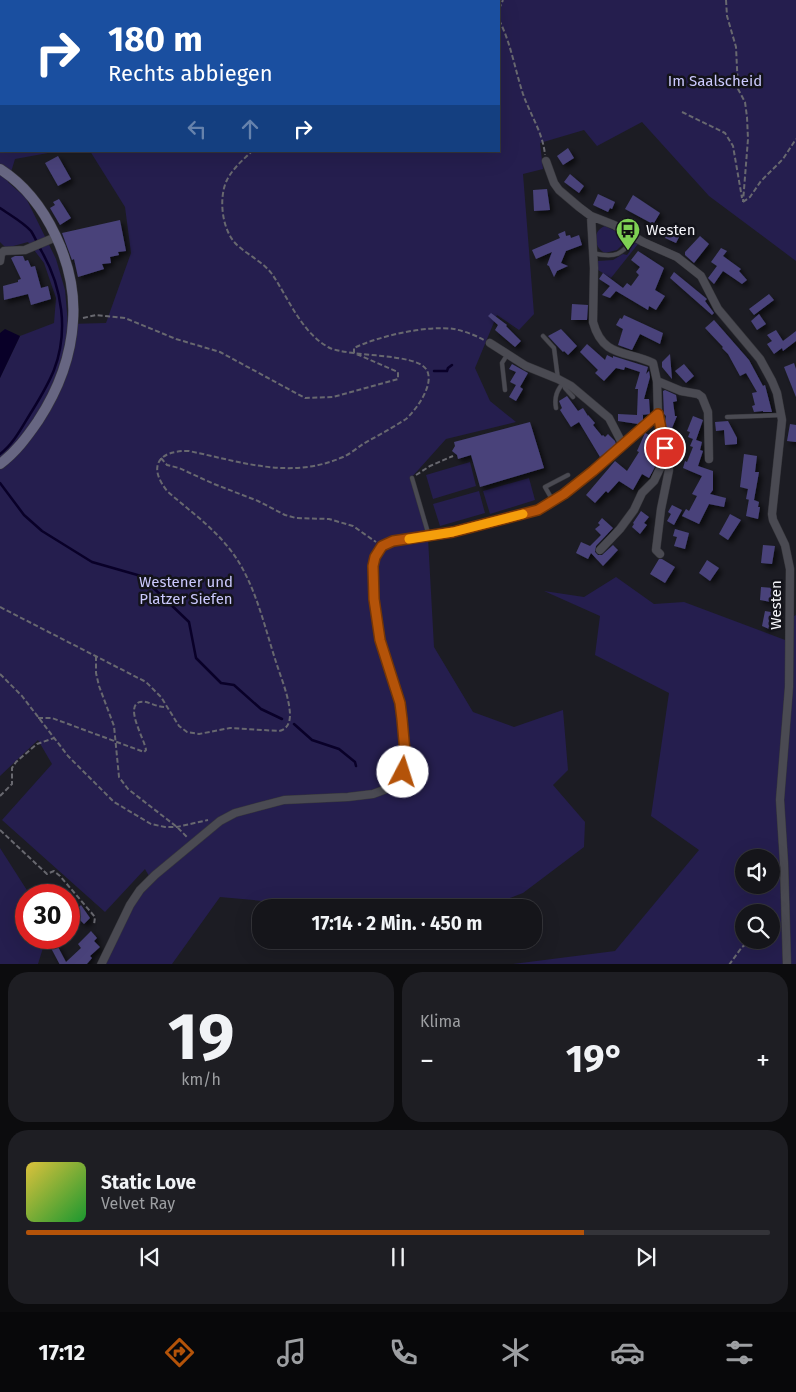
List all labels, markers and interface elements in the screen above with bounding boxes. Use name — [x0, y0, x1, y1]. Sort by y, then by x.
text: 180 m — [108, 18, 203, 60]
icon: right — [25, 20, 90, 85]
text: Rechts abbiegen — [108, 60, 273, 87]
park label: Im Saalscheid — [668, 72, 762, 90]
icon: left — [183, 115, 211, 143]
icon: ahead — [236, 115, 264, 143]
icon: right — [289, 115, 317, 143]
bus stop icon: Westen — [615, 217, 641, 251]
place label: Westen — [646, 221, 696, 239]
pin — [644, 427, 686, 469]
icon: arrive — [651, 434, 679, 462]
park label: Westener und Platzer Siefen — [139, 573, 233, 608]
street label: Westen — [767, 580, 785, 630]
position arrow — [376, 745, 428, 797]
map controls — [735, 849, 780, 949]
button: sound — [735, 849, 780, 894]
speed limit sign: 30 — [15, 884, 80, 949]
button: search — [735, 904, 780, 949]
text: 17:14 · 2 Min. · 450 m — [312, 912, 482, 935]
text: 19 — [168, 998, 234, 1076]
text: Klima — [420, 1012, 461, 1031]
text: 19° — [566, 1036, 624, 1082]
text: − — [420, 1044, 434, 1077]
text: + — [756, 1044, 770, 1077]
text: km/h — [181, 1070, 221, 1089]
text: Static Love — [101, 1171, 196, 1194]
text: Velvet Ray — [101, 1194, 175, 1213]
icon: previous — [136, 1243, 164, 1271]
icon: pause — [384, 1243, 412, 1271]
icon: next — [632, 1243, 660, 1271]
icon: directions — [162, 1335, 197, 1370]
icon: music — [274, 1335, 309, 1370]
icon: phone — [386, 1335, 421, 1370]
icon: climate — [498, 1335, 533, 1370]
icon: car — [610, 1335, 645, 1370]
icon: filters — [722, 1335, 757, 1370]
text: 17:12 — [39, 1339, 85, 1366]

